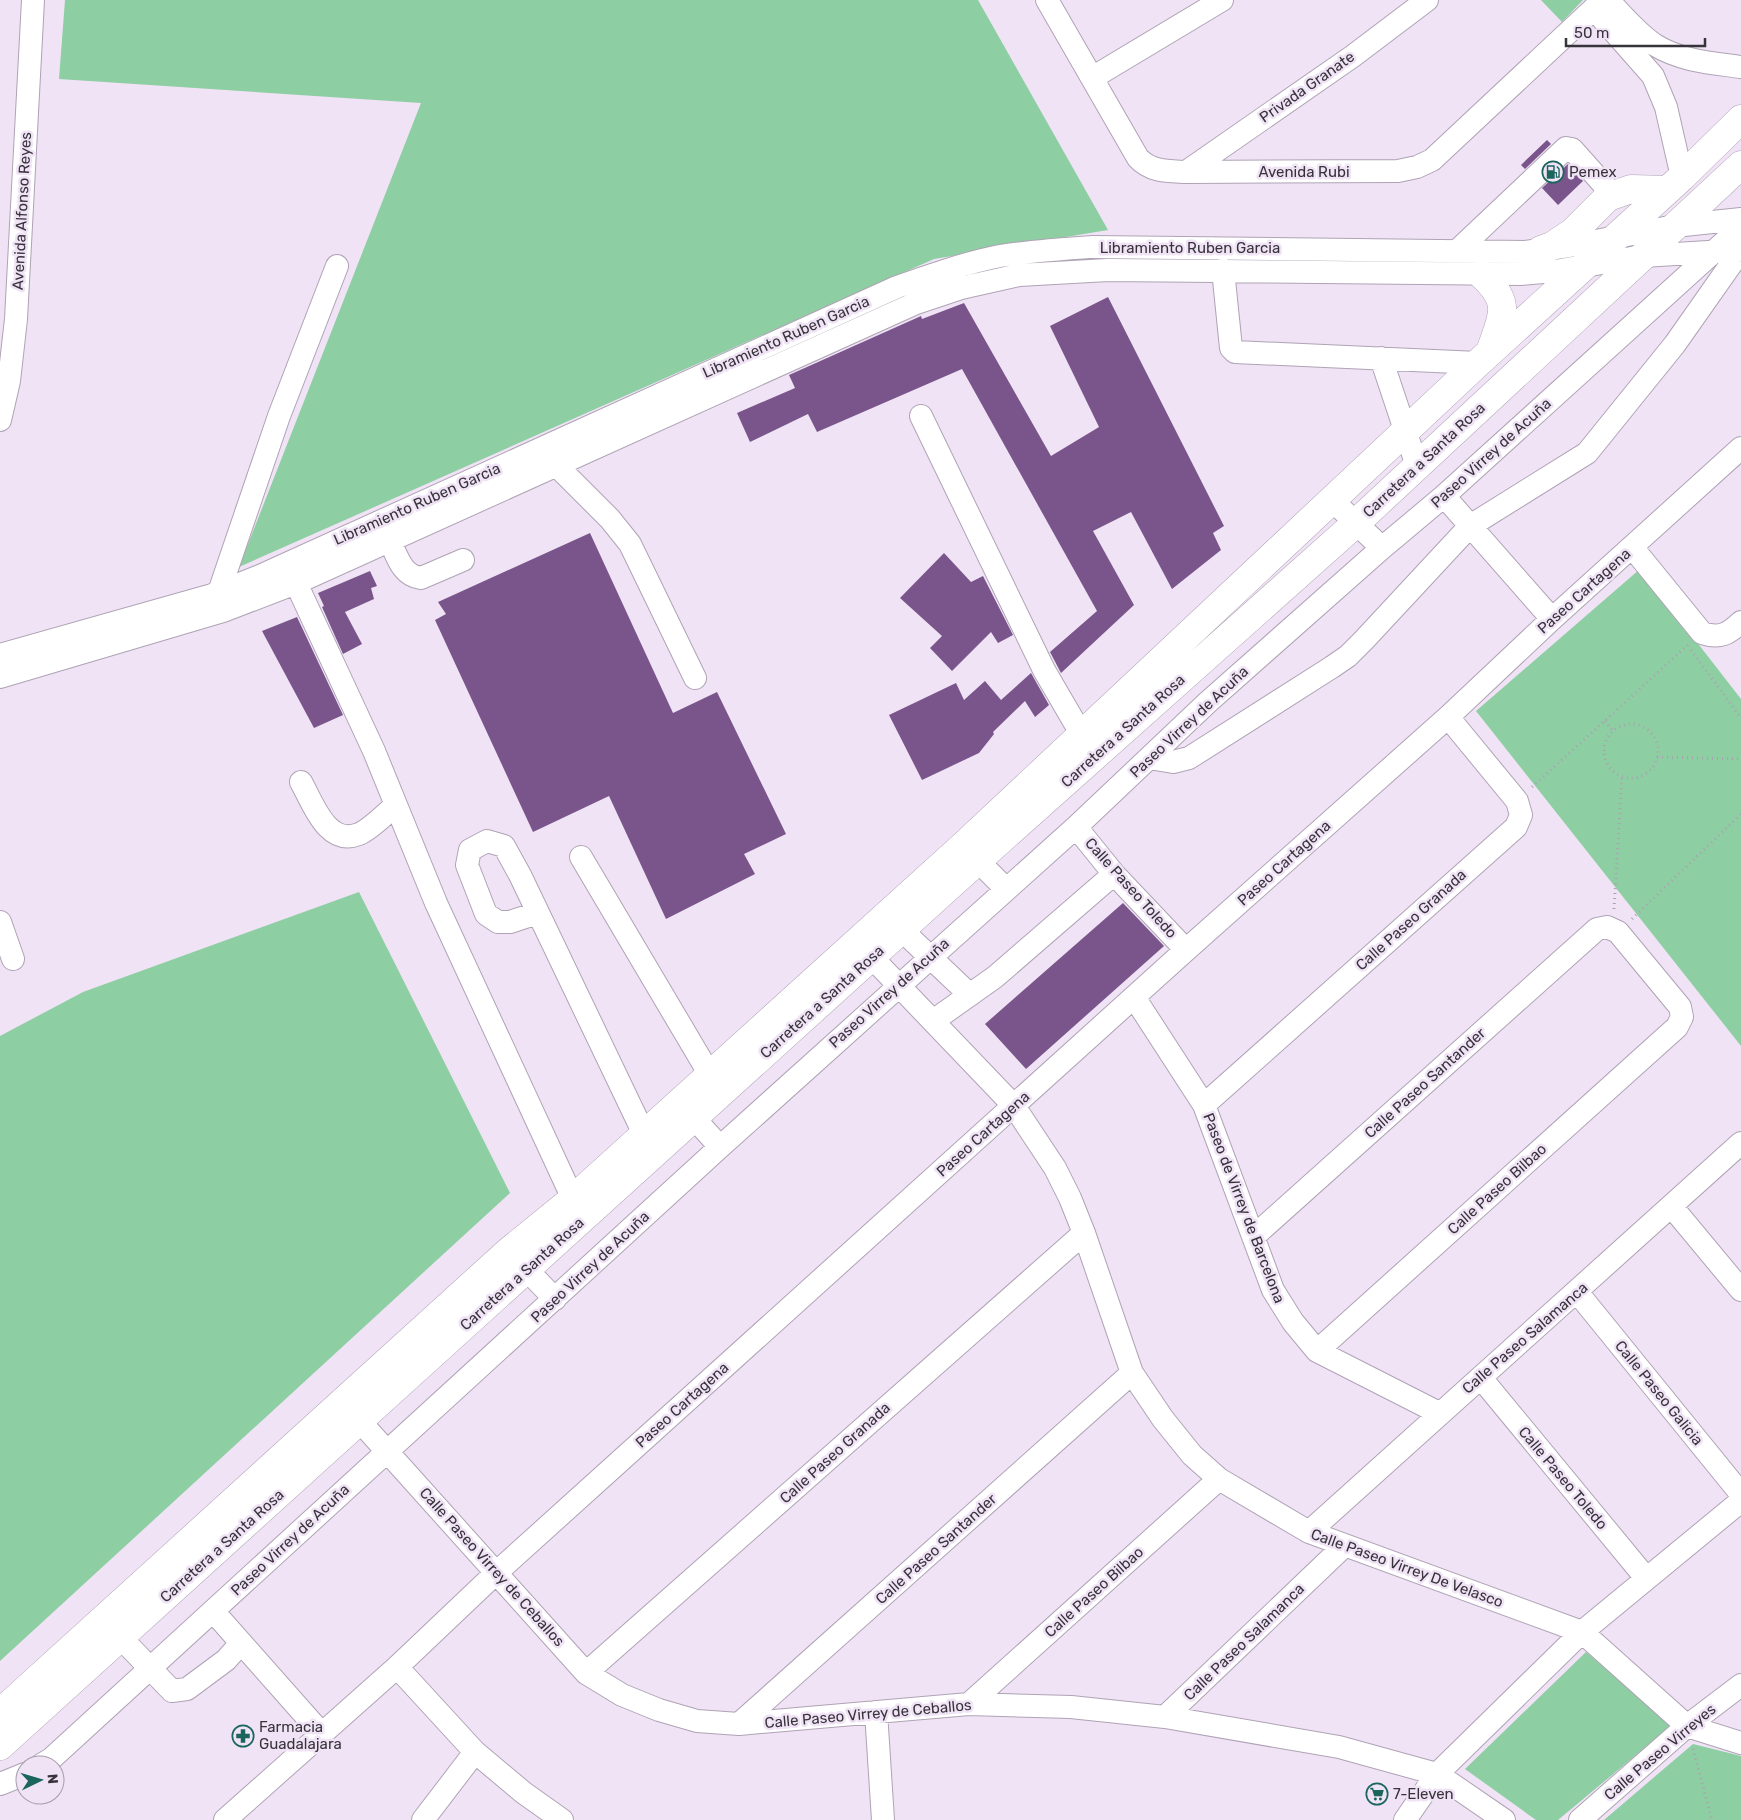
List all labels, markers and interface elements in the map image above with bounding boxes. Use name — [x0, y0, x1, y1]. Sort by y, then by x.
scale bar — [1566, 15, 1705, 47]
text: 50 m — [1574, 24, 1609, 42]
street label: Privada Granate — [1256, 48, 1358, 126]
street label: Avenida Alfonso Reyes — [9, 131, 35, 290]
fuel station icon: Pemex — [1541, 160, 1565, 184]
street label: Avenida Rubi — [1258, 163, 1350, 181]
place label: Pemex — [1569, 163, 1617, 181]
street label: Libramiento Ruben Garcia — [1100, 239, 1280, 257]
street label: Libramiento Ruben Garcia — [700, 292, 872, 382]
street label: Paseo Virrey de Acuña — [1427, 394, 1555, 512]
street label: Carretera a Santa Rosa — [1359, 399, 1489, 521]
street label: Libramiento Ruben Garcia — [331, 459, 503, 549]
street label: Paseo Cartagena — [1534, 545, 1634, 637]
street label: Paseo Virrey de Acuña — [1126, 662, 1252, 782]
street label: Carretera a Santa Rosa — [1057, 671, 1189, 791]
street label: Paseo Cartagena — [1234, 817, 1334, 909]
street label: Calle Paseo Toledo — [1081, 834, 1181, 942]
street label: Calle Paseo Granada — [1352, 866, 1470, 974]
street label: Paseo Virrey de Acuña — [825, 934, 953, 1052]
street label: Carretera a Santa Rosa — [756, 942, 888, 1062]
street label: Calle Paseo Santander — [1361, 1024, 1489, 1142]
street label: Paseo Cartagena — [933, 1088, 1033, 1180]
street label: Paseo de Virrey de Barcelona — [1199, 1110, 1289, 1306]
street label: Calle Paseo Bilbao — [1444, 1140, 1550, 1238]
street label: Paseo Virrey de Acuña — [527, 1207, 653, 1327]
street label: Carretera a Santa Rosa — [456, 1214, 588, 1334]
street label: Calle Paseo Salamanca — [1459, 1279, 1591, 1397]
street label: Calle Paseo Galicia — [1611, 1337, 1707, 1449]
street label: Paseo Cartagena — [632, 1359, 732, 1451]
street label: Calle Paseo Granada — [776, 1399, 894, 1507]
street label: Calle Paseo Toledo — [1515, 1423, 1611, 1533]
street label: Paseo Virrey de Acuña — [227, 1480, 353, 1600]
street label: Calle Paseo Virrey de Ceballos — [416, 1484, 568, 1650]
street label: Carretera a Santa Rosa — [156, 1486, 288, 1606]
street label: Calle Paseo Santander — [872, 1490, 1000, 1608]
street label: Calle Paseo Virrey De Velasco — [1308, 1525, 1506, 1611]
street label: Calle Paseo Bilbao — [1041, 1543, 1147, 1641]
street label: Calle Paseo Salamanca — [1180, 1580, 1308, 1704]
street label: Calle Paseo Virrey de Ceballos — [764, 1696, 973, 1732]
street label: Calle Paseo Virreyes — [1601, 1700, 1720, 1804]
place label: Farmacia Guadalajara — [259, 1718, 342, 1753]
pharmacy icon: Farmacia Guadalajara — [231, 1724, 255, 1748]
north arrow — [15, 1755, 65, 1805]
text: N — [44, 1773, 61, 1785]
supermarket icon: 7-Eleven — [1365, 1782, 1389, 1806]
place label: 7-Eleven — [1393, 1785, 1454, 1803]

